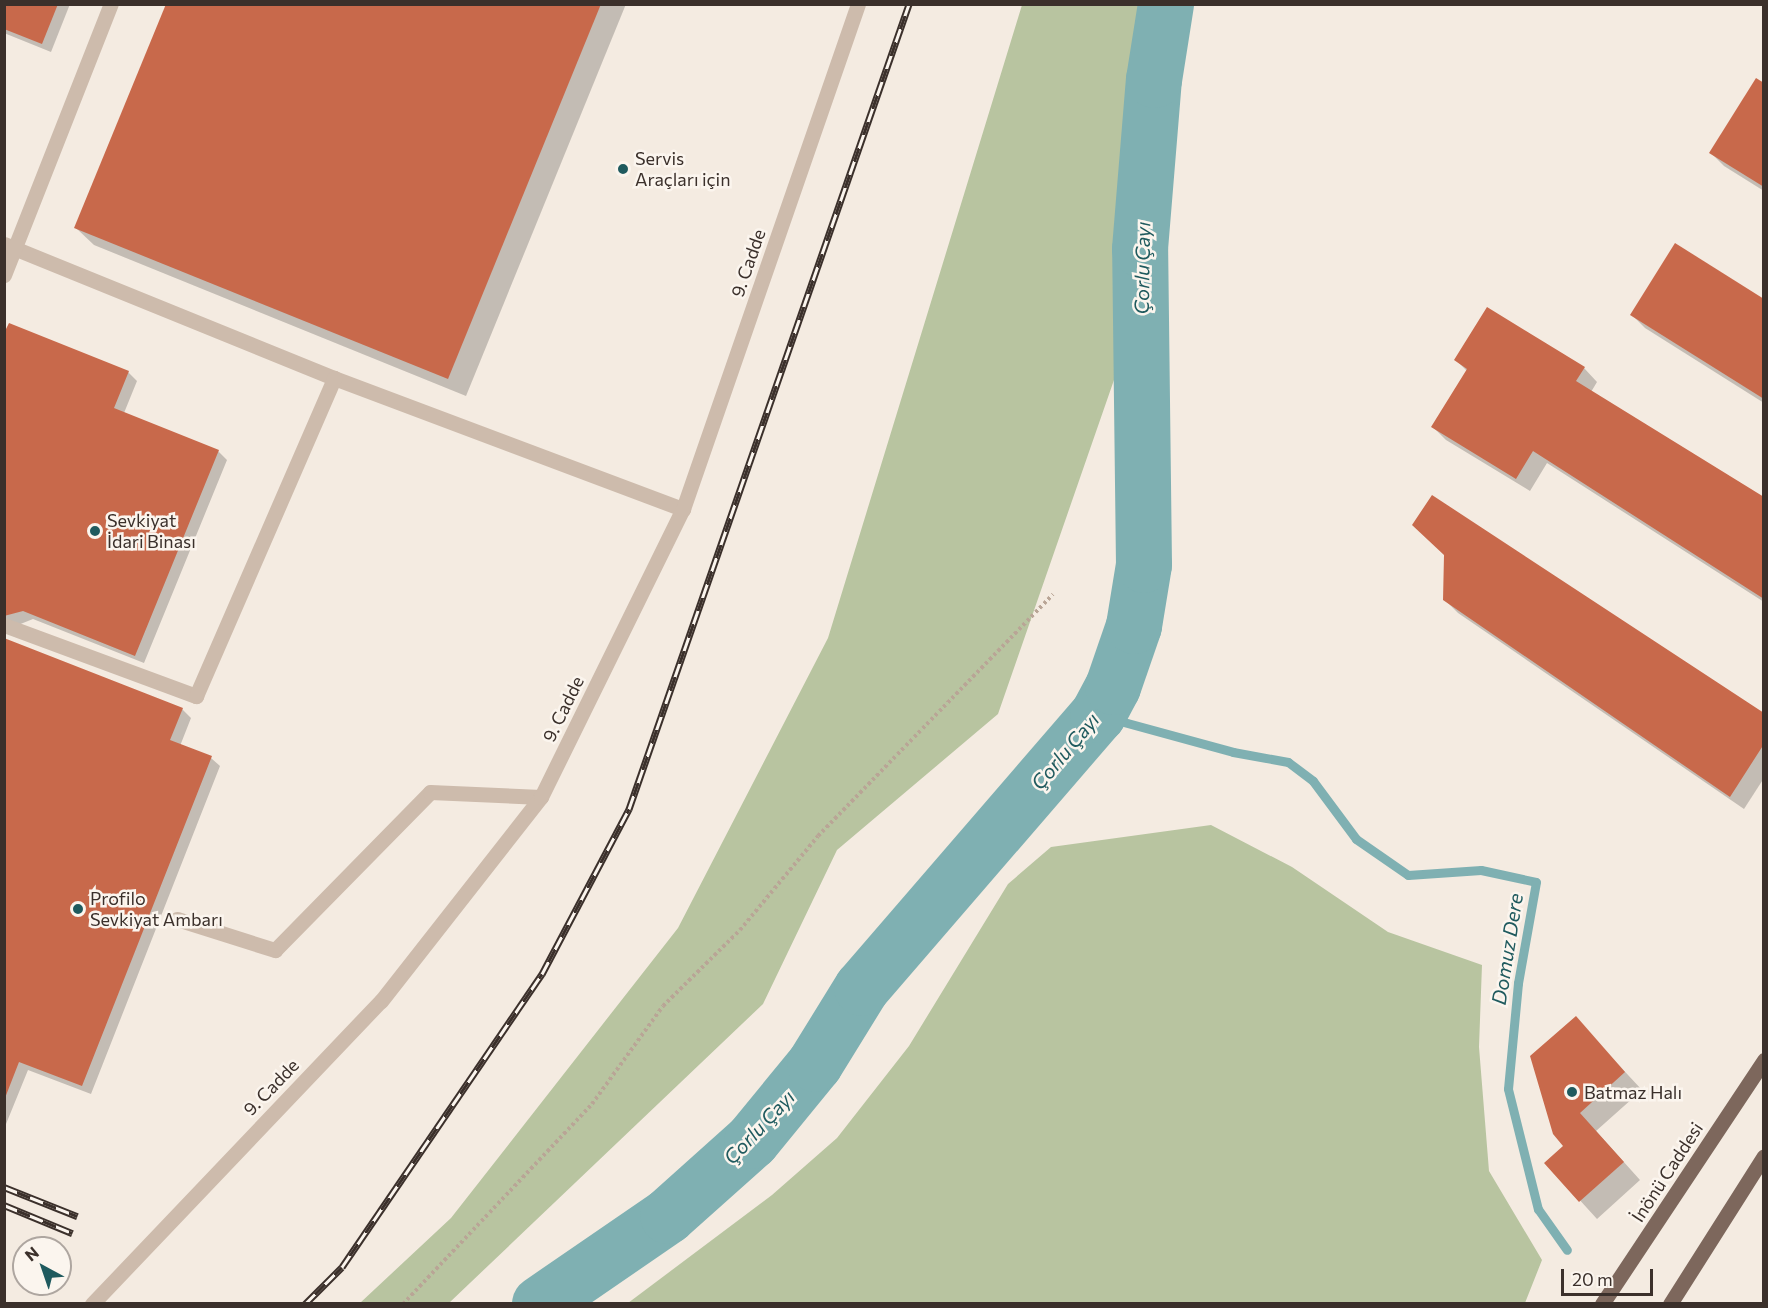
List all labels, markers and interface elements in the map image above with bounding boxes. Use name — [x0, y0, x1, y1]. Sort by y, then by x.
place label: Servis Araçları için — [635, 148, 730, 190]
marker: Servis Araçları için — [616, 162, 630, 176]
water label: Çorlu Çayı — [1129, 221, 1155, 315]
street label: 9. Cadde — [726, 226, 770, 300]
place label: Sevkiyat İdari Binası — [107, 510, 196, 552]
marker: Sevkiyat İdari Binası — [88, 524, 102, 538]
street label: 9. Cadde — [538, 673, 588, 745]
water label: Çorlu Çayı — [1026, 708, 1104, 794]
place label: Profilo Sevkiyat Ambarı — [90, 888, 223, 930]
water label: Domuz Dere — [1486, 892, 1528, 1006]
marker: Profilo Sevkiyat Ambarı — [71, 902, 85, 916]
street label: 9. Cadde — [239, 1054, 303, 1120]
place label: Batmaz Halı — [1584, 1081, 1682, 1103]
water label: Çorlu Çayı — [719, 1085, 799, 1169]
marker: Batmaz Halı — [1565, 1085, 1579, 1099]
street label: İnönü Caddesi — [1627, 1118, 1707, 1226]
north arrow — [12, 1236, 72, 1296]
text: N — [21, 1242, 42, 1264]
scale bar — [1564, 1257, 1656, 1295]
text: 20 m — [1572, 1268, 1613, 1290]

